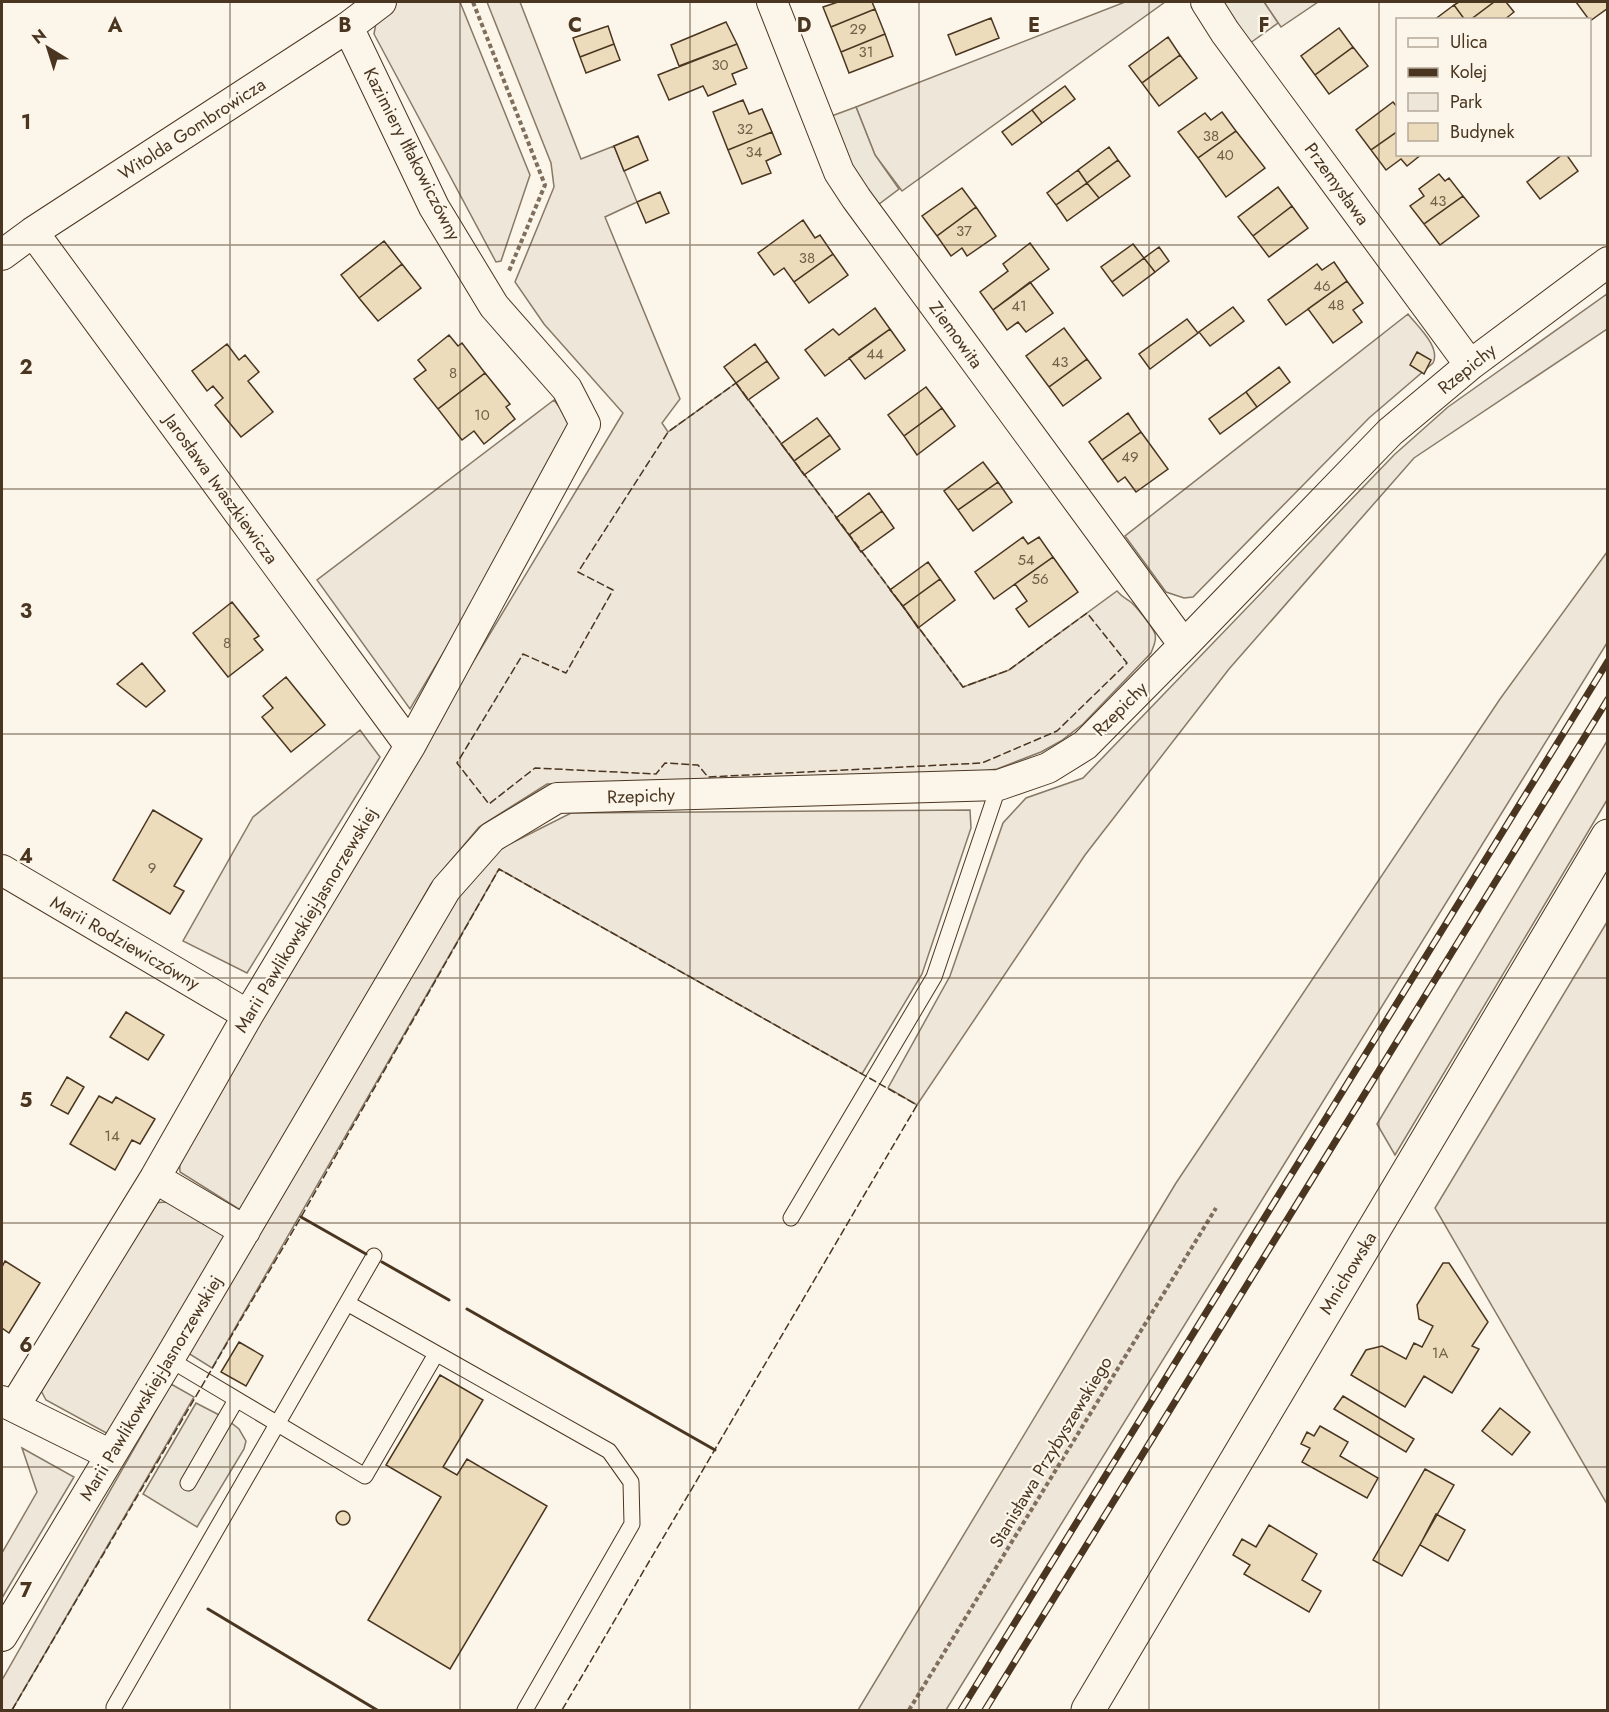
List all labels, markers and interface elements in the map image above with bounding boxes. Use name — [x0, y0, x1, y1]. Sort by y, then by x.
text: A — [107, 11, 123, 40]
text: B — [338, 11, 352, 40]
text: C — [568, 11, 582, 40]
text: D — [797, 11, 811, 40]
text: E — [1028, 11, 1040, 40]
text: F — [1258, 11, 1270, 40]
north arrow — [18, 18, 78, 78]
house number: 29 — [849, 18, 867, 40]
legend — [1396, 18, 1591, 156]
text: N — [27, 24, 51, 50]
text: Ulica — [1450, 29, 1487, 55]
house number: 31 — [859, 41, 873, 63]
house number: 30 — [711, 54, 729, 76]
text: Kolej — [1450, 59, 1487, 85]
street label: Kazimiery Iłłakowiczówny — [357, 63, 467, 245]
street label: Witolda Gombrowicza — [113, 72, 271, 186]
text: Park — [1450, 89, 1482, 115]
text: 1 — [21, 108, 31, 137]
house number: 32 — [737, 118, 753, 140]
text: Budynek — [1450, 119, 1514, 145]
house number: 38 — [1203, 125, 1219, 147]
street label: Przemysława — [1298, 137, 1376, 231]
house number: 34 — [746, 141, 763, 163]
house number: 40 — [1216, 144, 1234, 166]
house number: 43 — [1430, 190, 1446, 212]
house number: 37 — [956, 220, 972, 242]
house number: 38 — [799, 247, 815, 269]
house number: 46 — [1313, 275, 1331, 297]
house number: 48 — [1328, 294, 1344, 316]
house number: 41 — [1011, 295, 1027, 317]
street label: Ziemowita — [923, 296, 989, 374]
street label: Rzepichy — [1432, 337, 1502, 401]
house number: 44 — [866, 343, 884, 365]
house number: 43 — [1052, 351, 1068, 373]
text: 2 — [19, 353, 33, 382]
house number: 8 — [449, 362, 457, 384]
house number: 10 — [474, 404, 490, 426]
street label: Jarosława Iwaszkiewicza — [156, 407, 284, 569]
house number: 49 — [1121, 446, 1139, 468]
house number: 54 — [1017, 549, 1035, 571]
house number: 56 — [1031, 568, 1049, 590]
text: 3 — [20, 597, 32, 626]
house number: 8 — [223, 632, 231, 654]
street label: Rzepichy — [1087, 676, 1153, 742]
street label: Rzepichy — [606, 782, 676, 810]
street label: Marii Pawlikowskiej-Jasnorzewskiej — [228, 802, 384, 1038]
text: 4 — [19, 842, 33, 871]
house number: 9 — [148, 857, 156, 879]
street label: Marii Rodziewiczówny — [45, 890, 205, 997]
text: 5 — [20, 1086, 33, 1115]
house number: 14 — [104, 1125, 120, 1147]
street label: Mnichowska — [1313, 1227, 1383, 1319]
street label: Marii Pawlikowskiej-Jasnorzewskiej — [73, 1270, 229, 1506]
text: 6 — [19, 1331, 33, 1360]
house number: 1A — [1432, 1342, 1448, 1364]
street label: Stanisława Przybyszewskiego — [983, 1351, 1119, 1553]
text: 7 — [20, 1576, 33, 1605]

